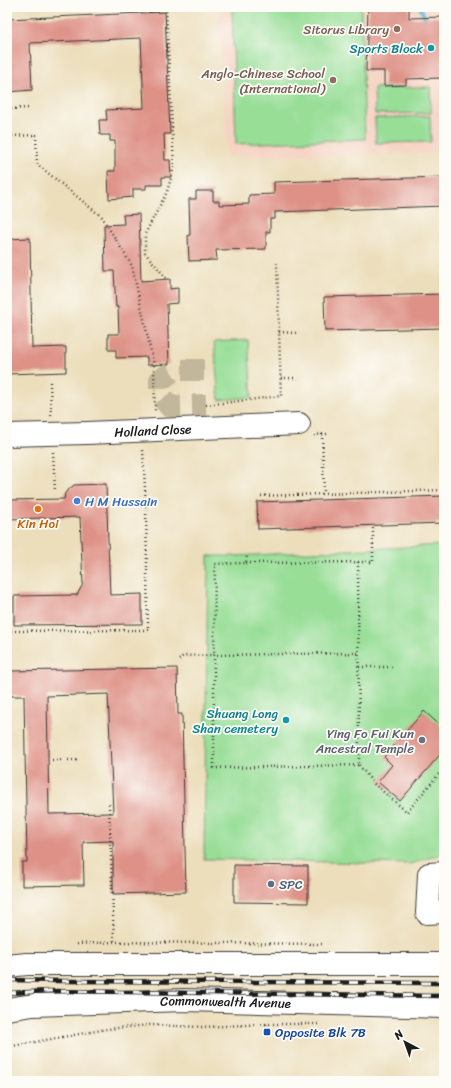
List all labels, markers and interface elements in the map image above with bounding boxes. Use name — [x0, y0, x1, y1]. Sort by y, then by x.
place label: Sitorus Library — [303, 18, 389, 41]
marker: Sitorus Library — [392, 24, 402, 34]
place label: Sports Block — [350, 37, 423, 60]
marker: Sports Block — [426, 43, 436, 53]
place label: Anglo-Chinese School (International) — [200, 62, 326, 100]
marker: Anglo-Chinese School (International) — [328, 75, 338, 85]
street label: Holland Close — [114, 418, 192, 444]
place label: H M Hussain — [85, 490, 157, 513]
marker: H M Hussain — [72, 496, 82, 506]
marker: Kin Hoi — [33, 504, 43, 514]
place label: Kin Hoi — [17, 512, 59, 535]
place label: Shuang Long Shan cemetery — [192, 702, 278, 740]
marker: Shuang Long Shan cemetery — [281, 715, 291, 725]
place label: Ying Fo Fui Kun Ancestral Temple — [315, 722, 414, 760]
marker: Ying Fo Fui Kun Ancestral Temple — [417, 735, 427, 745]
place label: SPC — [279, 873, 303, 896]
marker: SPC — [266, 879, 276, 889]
street label: Commonwealth Avenue — [160, 989, 291, 1015]
place label: Opposite Blk 7B — [275, 1021, 366, 1044]
north arrow — [385, 1022, 425, 1062]
text: N — [389, 1025, 408, 1045]
marker: Opposite Blk 7B — [262, 1027, 272, 1037]

